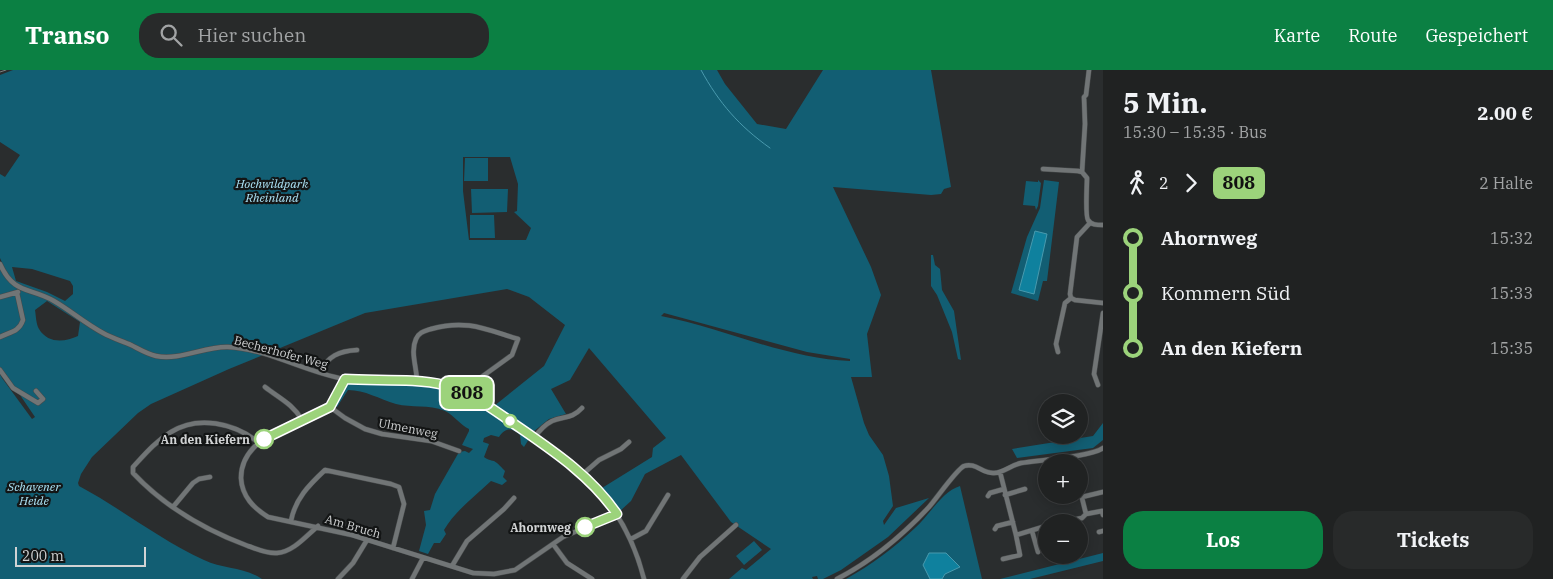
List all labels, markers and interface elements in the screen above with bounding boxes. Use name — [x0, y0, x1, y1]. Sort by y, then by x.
search box — [139, 13, 489, 58]
text: Transo — [25, 19, 109, 51]
icon: search — [157, 21, 185, 49]
text: Hier suchen — [197, 23, 306, 47]
text: Karte — [1274, 24, 1320, 47]
text: Route — [1348, 24, 1397, 47]
text: Gespeichert — [1425, 24, 1528, 47]
text: 5 Min. — [1123, 84, 1207, 121]
text: 2.00 € — [1477, 101, 1533, 125]
text: 15:30 – 15:35 · Bus — [1123, 122, 1267, 142]
icon: walk — [1123, 169, 1151, 197]
icon: forward — [1177, 169, 1205, 197]
text: 808 — [1223, 171, 1255, 194]
text: 2 — [1159, 173, 1169, 193]
text: 2 Halte — [1479, 173, 1533, 193]
park label: Hochwildpark Rheinland — [235, 176, 309, 205]
text: Ahornweg — [1161, 226, 1257, 250]
text: 15:32 — [1490, 228, 1533, 248]
text: Kommern Süd — [1161, 281, 1291, 305]
text: 15:33 — [1490, 283, 1533, 303]
street label: Becherhofer Weg — [232, 332, 330, 372]
text: An den Kiefern — [1161, 336, 1302, 360]
text: 15:35 — [1490, 338, 1533, 358]
line badge: 808 — [438, 377, 496, 409]
text: 808 — [451, 381, 483, 404]
map controls — [1038, 394, 1088, 564]
button: layers — [1038, 394, 1088, 444]
unlabelled marker — [503, 414, 517, 428]
street label: Ulmenweg — [377, 415, 439, 441]
marker: An den Kiefern — [254, 429, 274, 449]
place label: An den Kiefern — [161, 432, 250, 447]
button: + — [1038, 454, 1088, 504]
park label: Schavener Heide — [7, 479, 61, 508]
street label: Am Bruch — [323, 511, 383, 541]
button: Los — [1123, 511, 1323, 569]
button: Tickets — [1333, 511, 1533, 569]
button: − — [1038, 514, 1088, 564]
marker: Ahornweg — [575, 517, 595, 537]
place label: Ahornweg — [510, 520, 571, 535]
scale bar — [15, 544, 146, 567]
text: 200 m — [22, 547, 64, 565]

